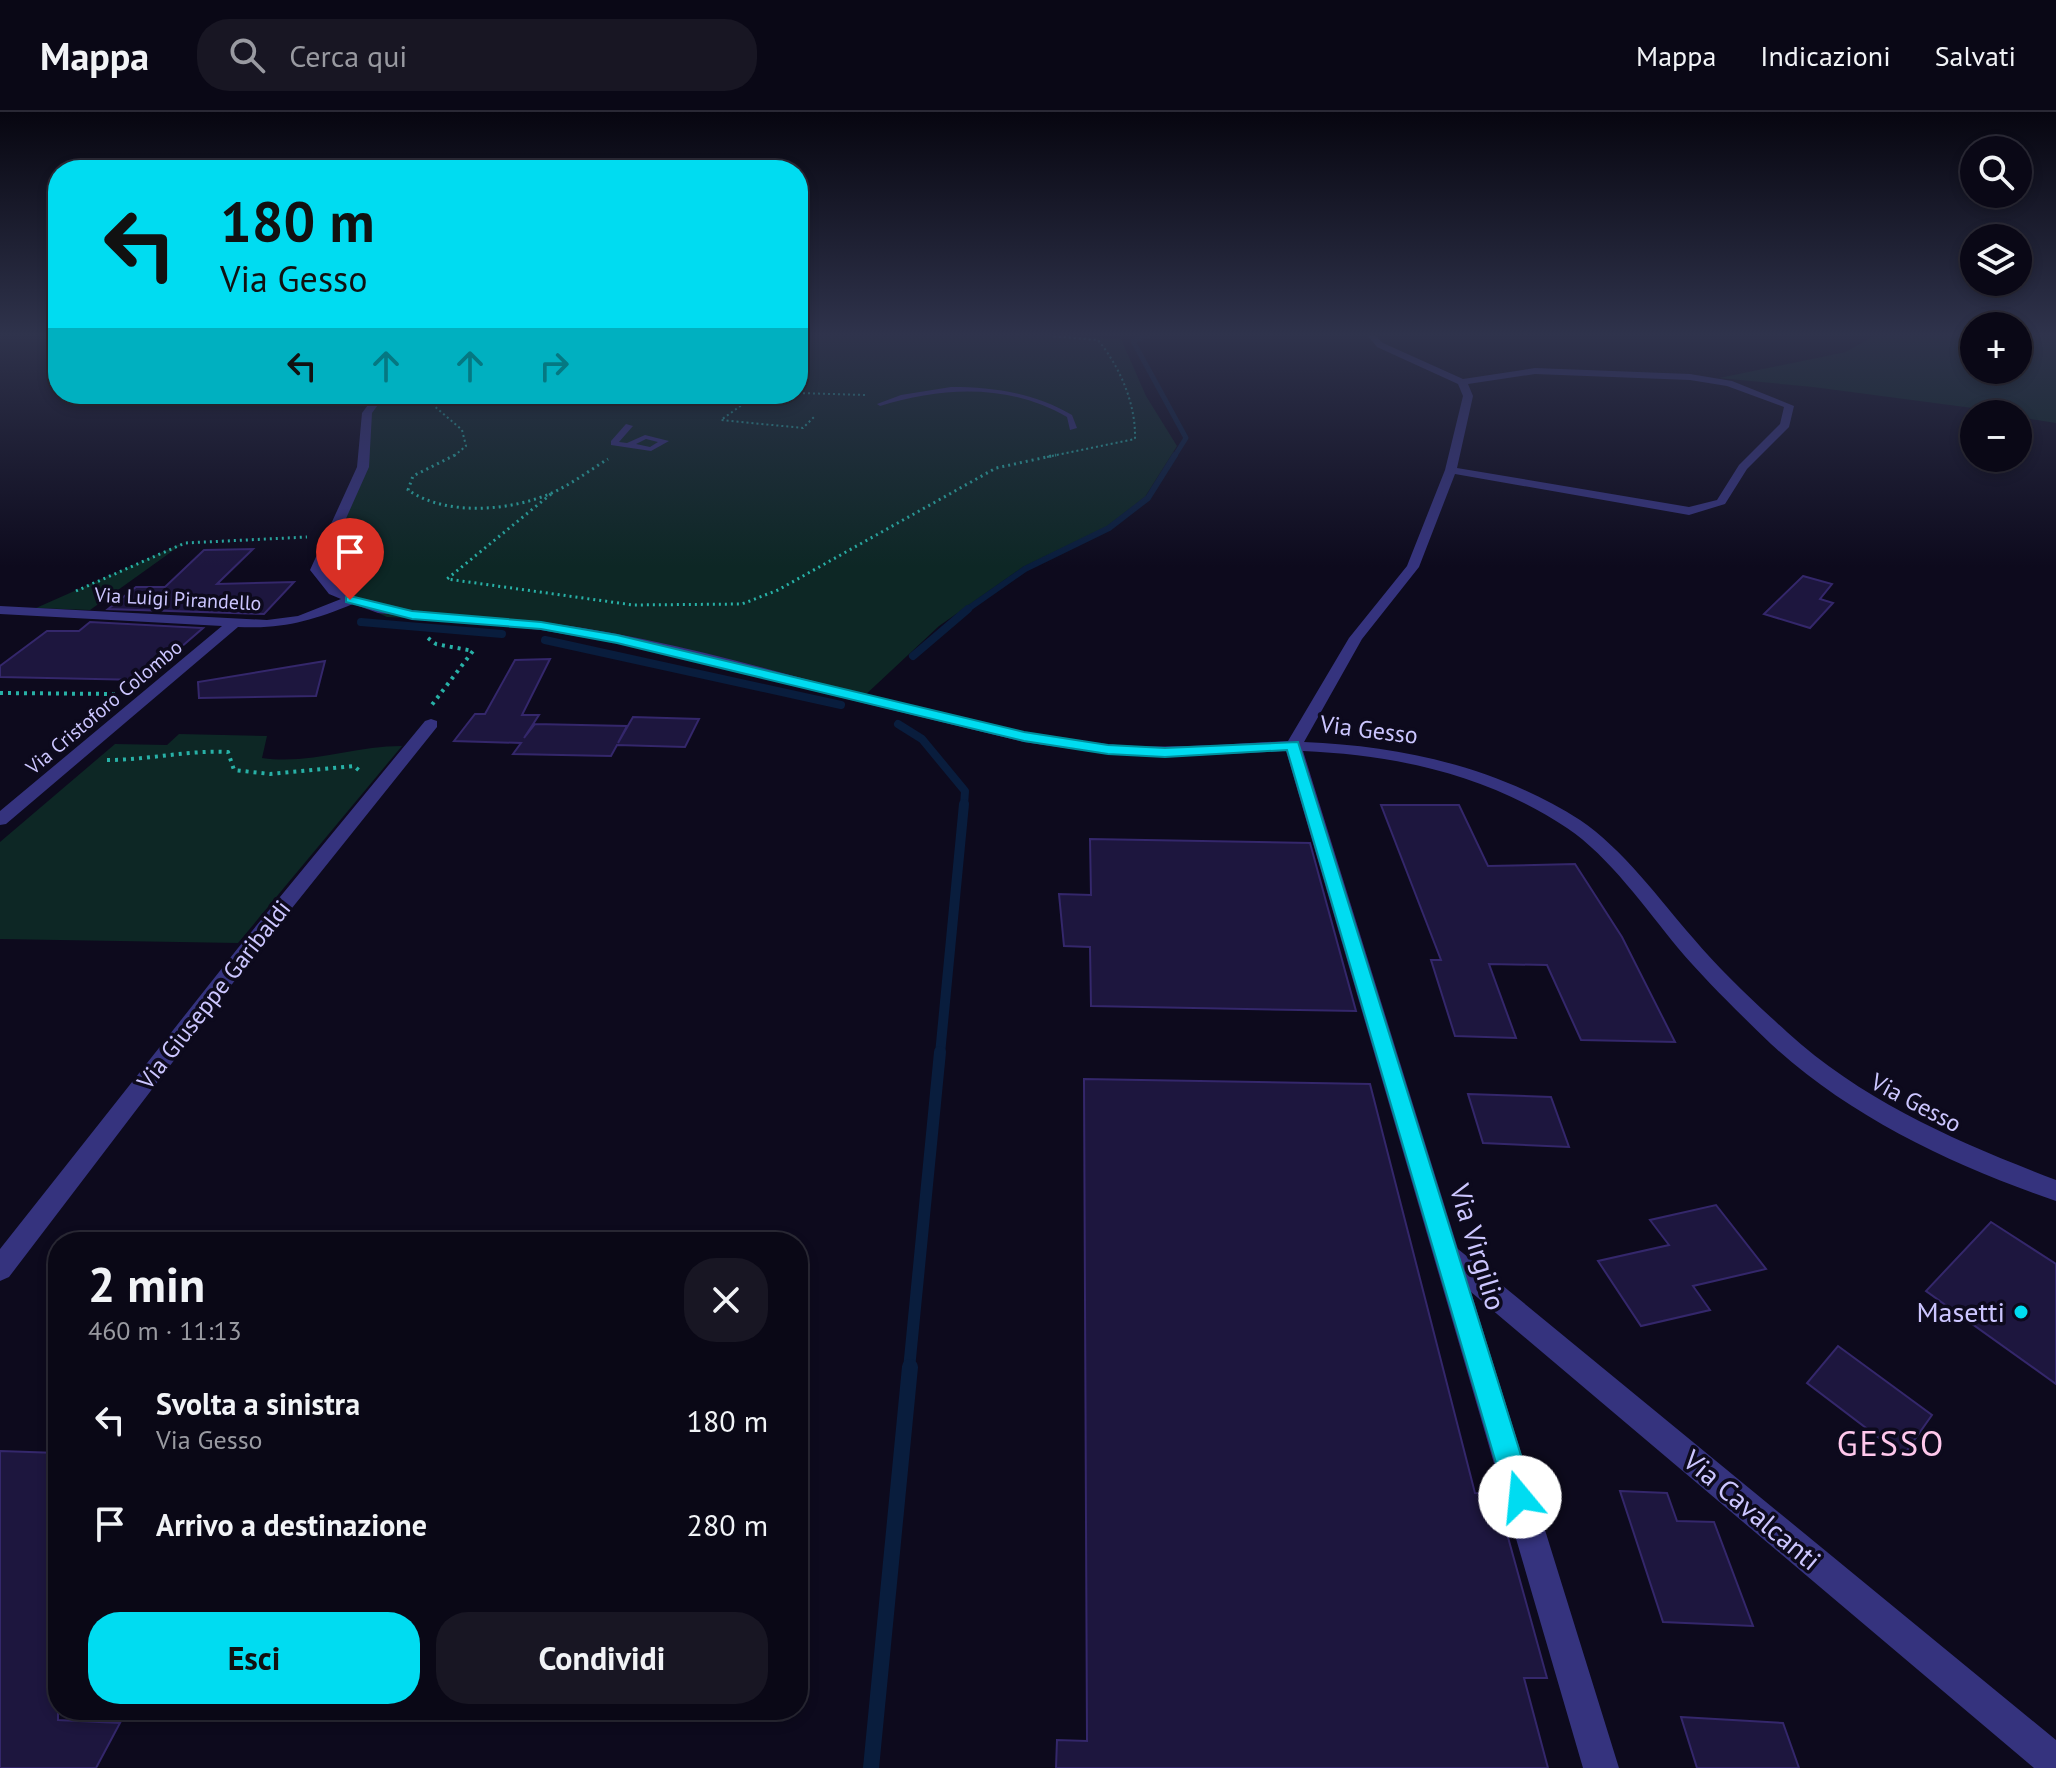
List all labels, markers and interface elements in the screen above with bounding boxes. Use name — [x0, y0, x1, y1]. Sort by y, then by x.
search box — [197, 19, 757, 91]
text: Mappa — [40, 31, 149, 80]
icon: search — [225, 33, 269, 77]
text: Cerca qui — [289, 36, 407, 75]
text: Mappa — [1636, 37, 1716, 74]
text: Indicazioni — [1760, 37, 1891, 74]
text: Salvati — [1935, 37, 2016, 74]
map controls — [1960, 136, 2032, 472]
button: search — [1960, 136, 2032, 208]
text: 180 m — [220, 185, 375, 257]
icon: left — [88, 192, 192, 296]
button: layers — [1960, 224, 2032, 296]
text: Via Gesso — [220, 255, 368, 302]
button: + — [1960, 312, 2032, 384]
icon: left — [280, 344, 324, 388]
icon: ahead — [364, 344, 408, 388]
icon: ahead — [448, 344, 492, 388]
icon: right — [532, 344, 576, 388]
button: − — [1960, 400, 2032, 472]
pin — [316, 518, 384, 600]
icon: arrive — [328, 530, 372, 574]
street label: Via Luigi Pirandello — [93, 582, 262, 616]
street label: Via Cristoforo Colombo — [20, 634, 188, 781]
street label: Via Gesso — [1317, 708, 1420, 751]
street label: Via Giuseppe Garibaldi — [129, 894, 297, 1096]
street label: Via Gesso — [1865, 1065, 1967, 1139]
street label: Via Virgilio — [1441, 1178, 1515, 1314]
text: 2 min — [88, 1253, 205, 1315]
button: close — [684, 1258, 768, 1342]
place label: Masetti — [1916, 1293, 2005, 1330]
marker: Masetti — [2012, 1303, 2030, 1321]
text: 460 m · 11:13 — [88, 1314, 242, 1347]
text: Svolta a sinistra — [156, 1384, 360, 1423]
icon: left — [88, 1398, 132, 1442]
text: 180 m — [687, 1401, 768, 1440]
district label: GESSO — [1837, 1421, 1945, 1465]
text: Via Gesso — [156, 1423, 263, 1456]
street label: Via Cavalcanti — [1675, 1441, 1829, 1578]
position arrow — [1478, 1455, 1562, 1539]
icon: arrive — [88, 1502, 132, 1546]
text: Arrivo a destinazione — [156, 1505, 427, 1544]
text: 280 m — [687, 1505, 768, 1544]
button: Esci — [88, 1612, 420, 1704]
button: Condividi — [436, 1612, 768, 1704]

